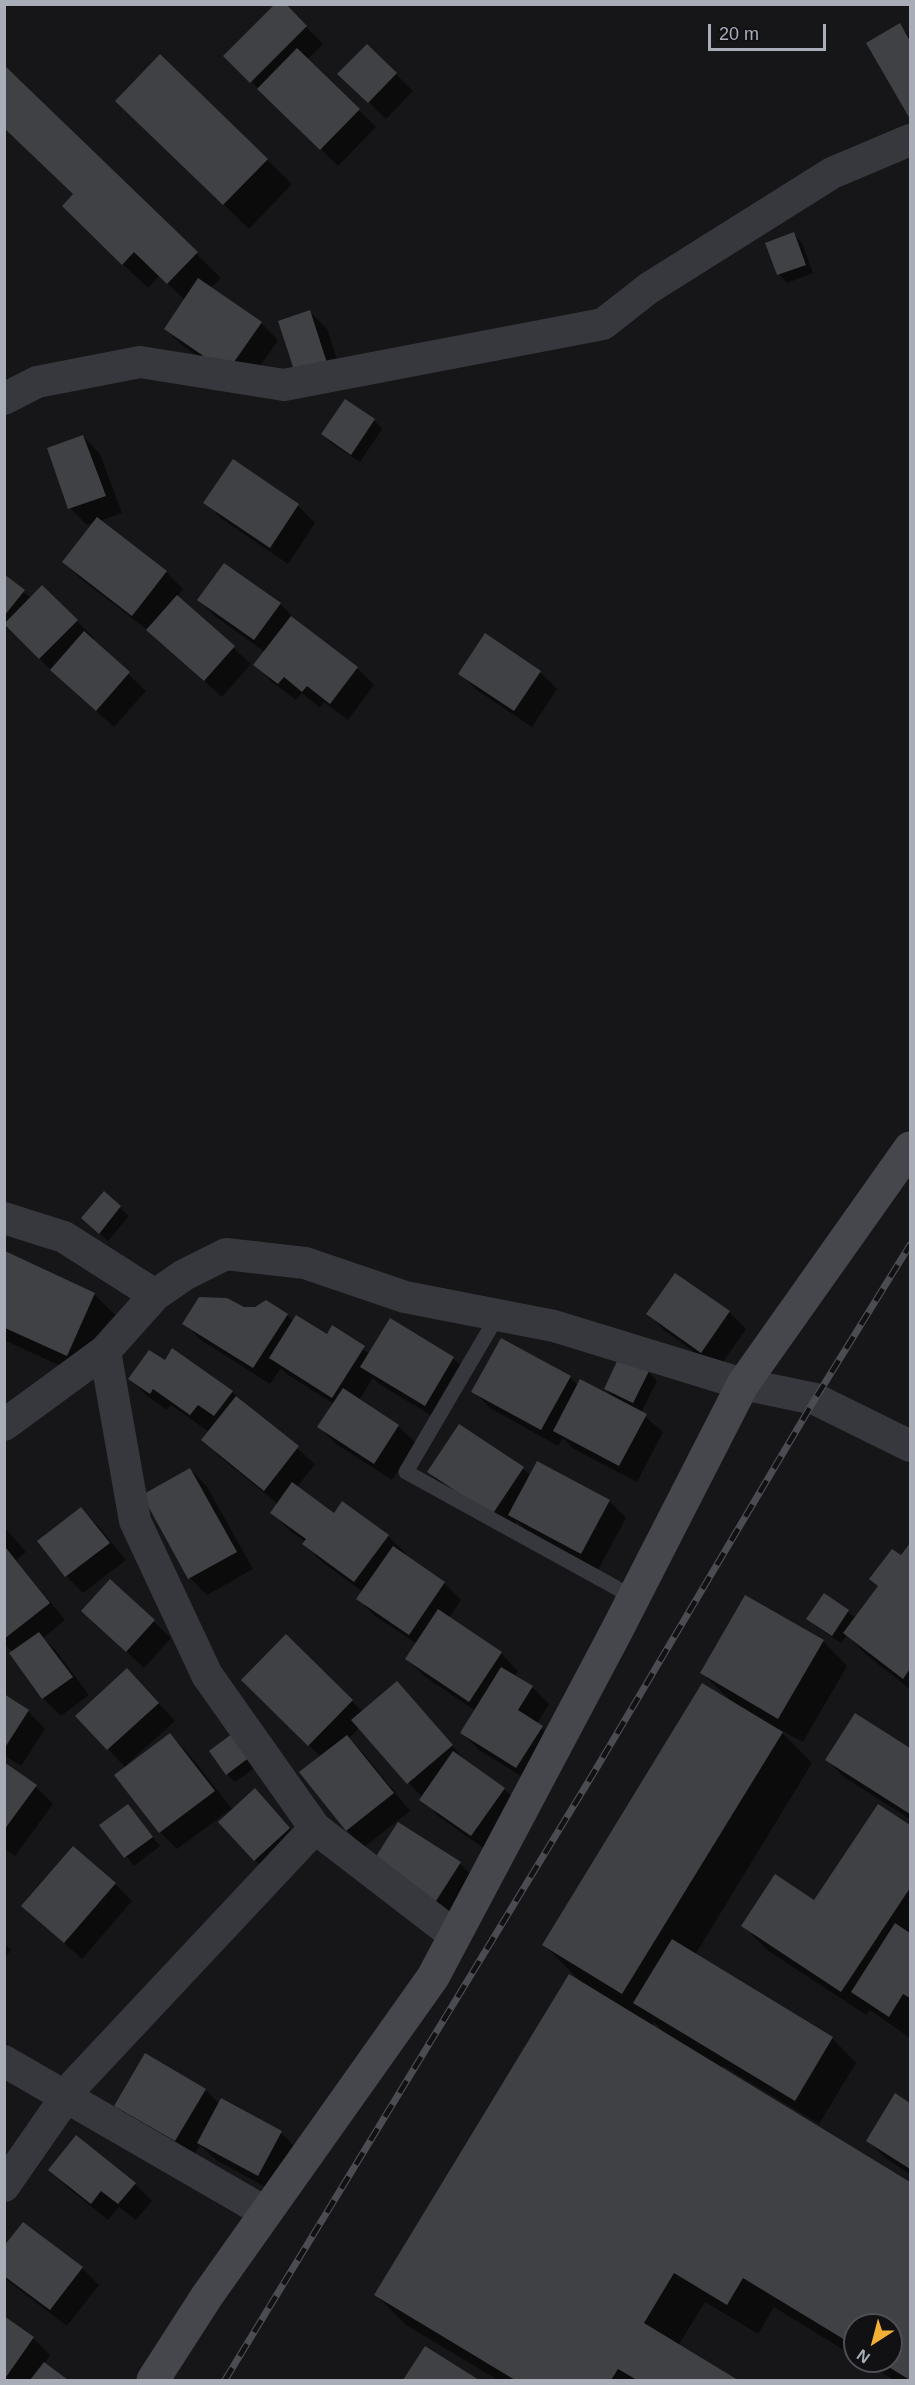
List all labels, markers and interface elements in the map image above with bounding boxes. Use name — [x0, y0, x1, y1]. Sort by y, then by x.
scale bar — [711, 12, 830, 50]
text: 20 m — [719, 24, 759, 44]
north arrow — [843, 2313, 903, 2373]
text: N — [854, 2346, 873, 2367]

